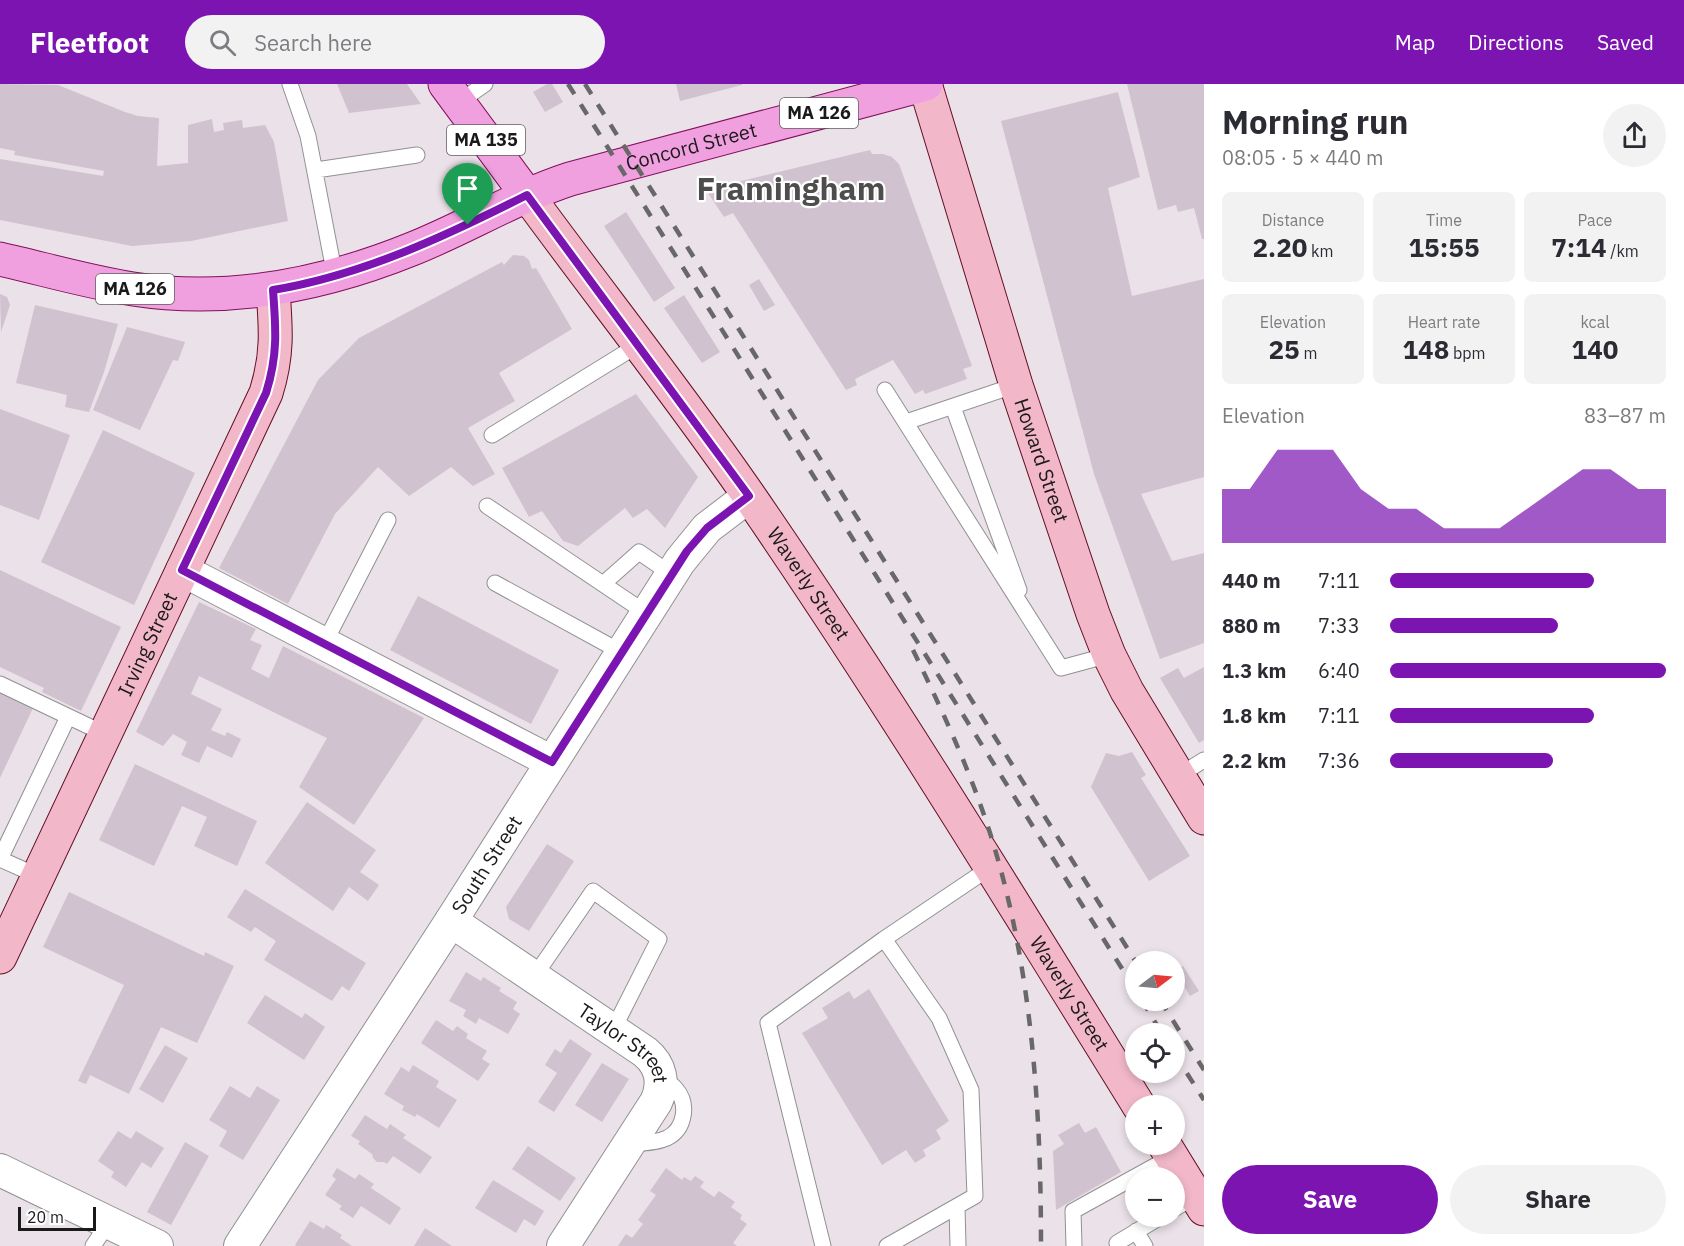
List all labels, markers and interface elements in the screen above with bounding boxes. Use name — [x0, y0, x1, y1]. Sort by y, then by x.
search box — [185, 15, 605, 69]
text: Fleetfoot — [30, 24, 149, 61]
icon: search — [206, 26, 239, 59]
text: Search here — [254, 28, 372, 57]
text: Map — [1395, 28, 1435, 56]
text: Directions — [1468, 28, 1564, 56]
text: Saved — [1597, 28, 1654, 56]
road number: MA 126 — [780, 98, 858, 128]
text: Morning run — [1222, 100, 1408, 143]
button: share — [1603, 104, 1666, 167]
street label: Concord Street — [622, 116, 760, 177]
road number: MA 135 — [447, 125, 525, 155]
text: 08:05 · 5 × 440 m — [1222, 144, 1383, 171]
pin — [442, 163, 493, 225]
district label: Framingham — [697, 167, 885, 209]
icon: arrive — [451, 172, 484, 205]
text: Distance — [1262, 210, 1324, 230]
text: Time — [1426, 210, 1462, 230]
text: Pace — [1578, 210, 1612, 230]
text: 2.20 — [1252, 230, 1307, 264]
text: 15:55 — [1409, 230, 1479, 264]
text: 7:14 — [1551, 230, 1607, 264]
text: km — [1307, 241, 1334, 261]
text: /km — [1607, 241, 1639, 261]
road number: MA 126 — [96, 274, 174, 304]
text: Elevation — [1260, 312, 1326, 332]
text: Heart rate — [1408, 312, 1480, 332]
text: kcal — [1580, 312, 1610, 332]
text: 25 — [1269, 332, 1300, 366]
text: 148 — [1402, 332, 1449, 366]
text: 140 — [1572, 332, 1618, 366]
text: m — [1300, 343, 1317, 363]
text: bpm — [1449, 343, 1486, 363]
street label: Howard Street — [1008, 395, 1075, 526]
text: Elevation — [1222, 402, 1305, 429]
text: 83–87 m — [1584, 402, 1666, 429]
street label: Waverly Street — [761, 521, 856, 645]
text: 440 m — [1222, 567, 1281, 594]
text: 7:11 — [1318, 567, 1360, 594]
street label: Irving Street — [111, 587, 183, 700]
text: 880 m — [1222, 612, 1281, 639]
text: 7:33 — [1318, 612, 1360, 639]
text: 1.3 km — [1222, 657, 1286, 684]
text: 6:40 — [1318, 657, 1360, 684]
text: 1.8 km — [1222, 702, 1286, 729]
text: 7:11 — [1318, 702, 1360, 729]
text: 2.2 km — [1222, 747, 1286, 774]
text: 7:36 — [1318, 747, 1360, 774]
street label: South Street — [445, 810, 528, 919]
street label: Waverly Street — [1024, 931, 1116, 1056]
north arrow — [1125, 951, 1185, 1011]
map controls — [1125, 951, 1185, 1227]
street label: Taylor Street — [573, 997, 675, 1084]
button: locate — [1125, 1023, 1185, 1083]
button: + — [1125, 1095, 1185, 1155]
button: Save — [1222, 1165, 1438, 1234]
button: Share — [1450, 1165, 1666, 1234]
button: − — [1125, 1167, 1185, 1227]
scale bar — [18, 1204, 96, 1232]
text: 20 m — [27, 1207, 64, 1227]

